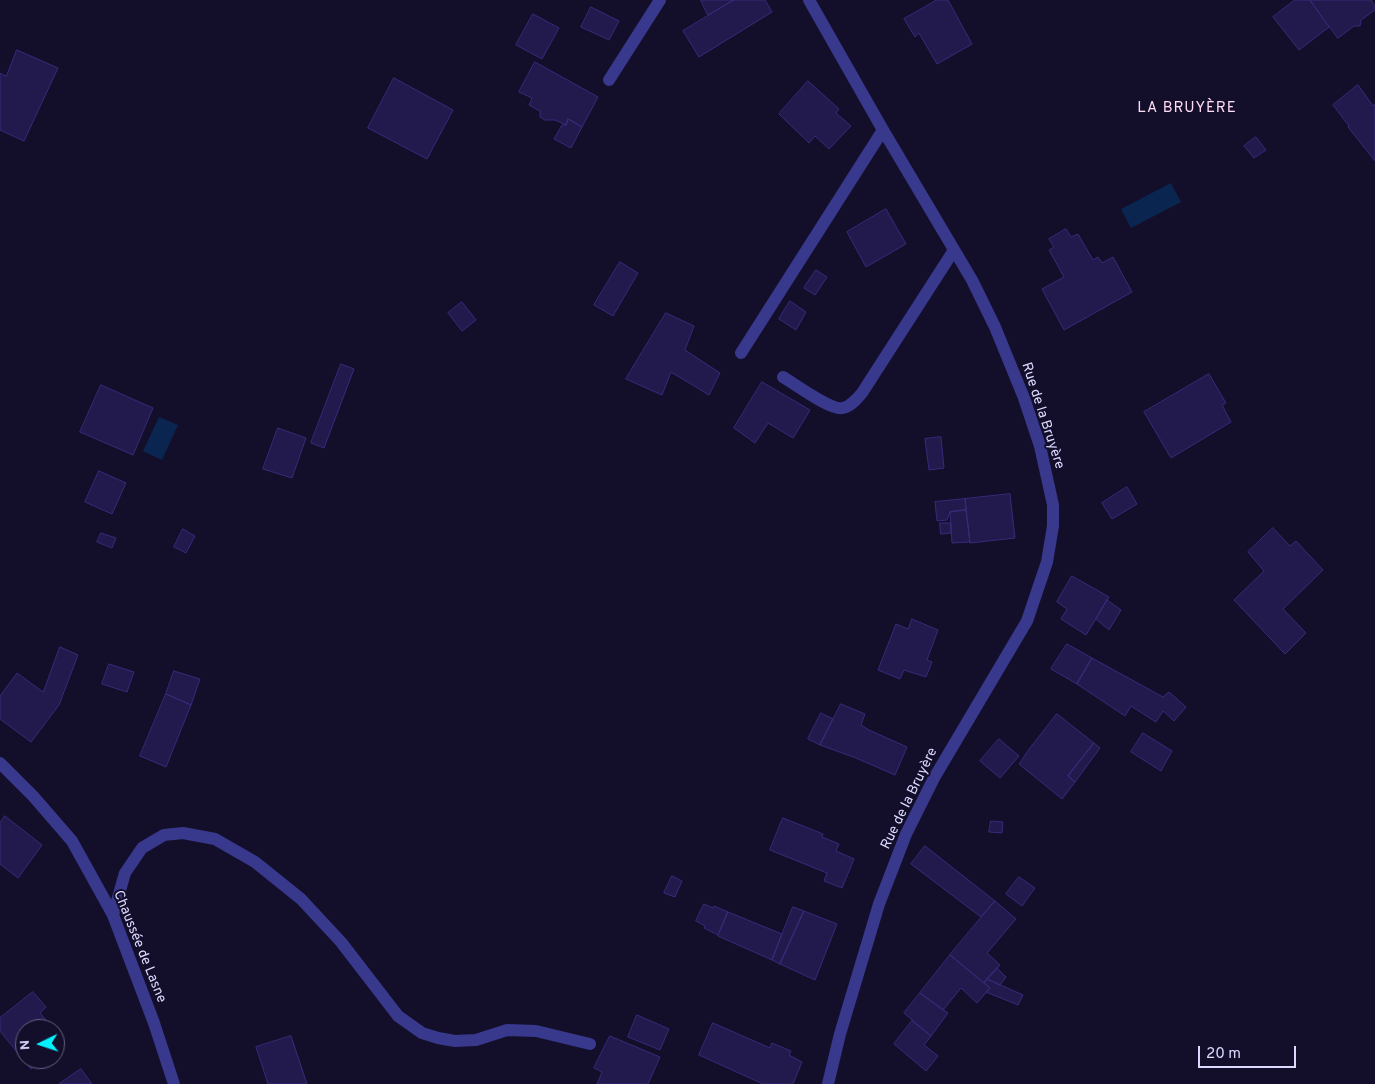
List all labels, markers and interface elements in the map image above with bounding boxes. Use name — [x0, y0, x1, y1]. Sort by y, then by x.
district label: LA BRUYÈRE — [1136, 100, 1238, 118]
street label: Rue de la Bruyère — [1017, 361, 1067, 471]
street label: Rue de la Bruyère — [878, 745, 942, 853]
street label: Chaussée de Lasne — [109, 888, 169, 1006]
north arrow — [15, 1019, 65, 1069]
scale bar — [1200, 1036, 1298, 1068]
text: N — [17, 1039, 34, 1051]
text: 20 m — [1206, 1045, 1241, 1064]

